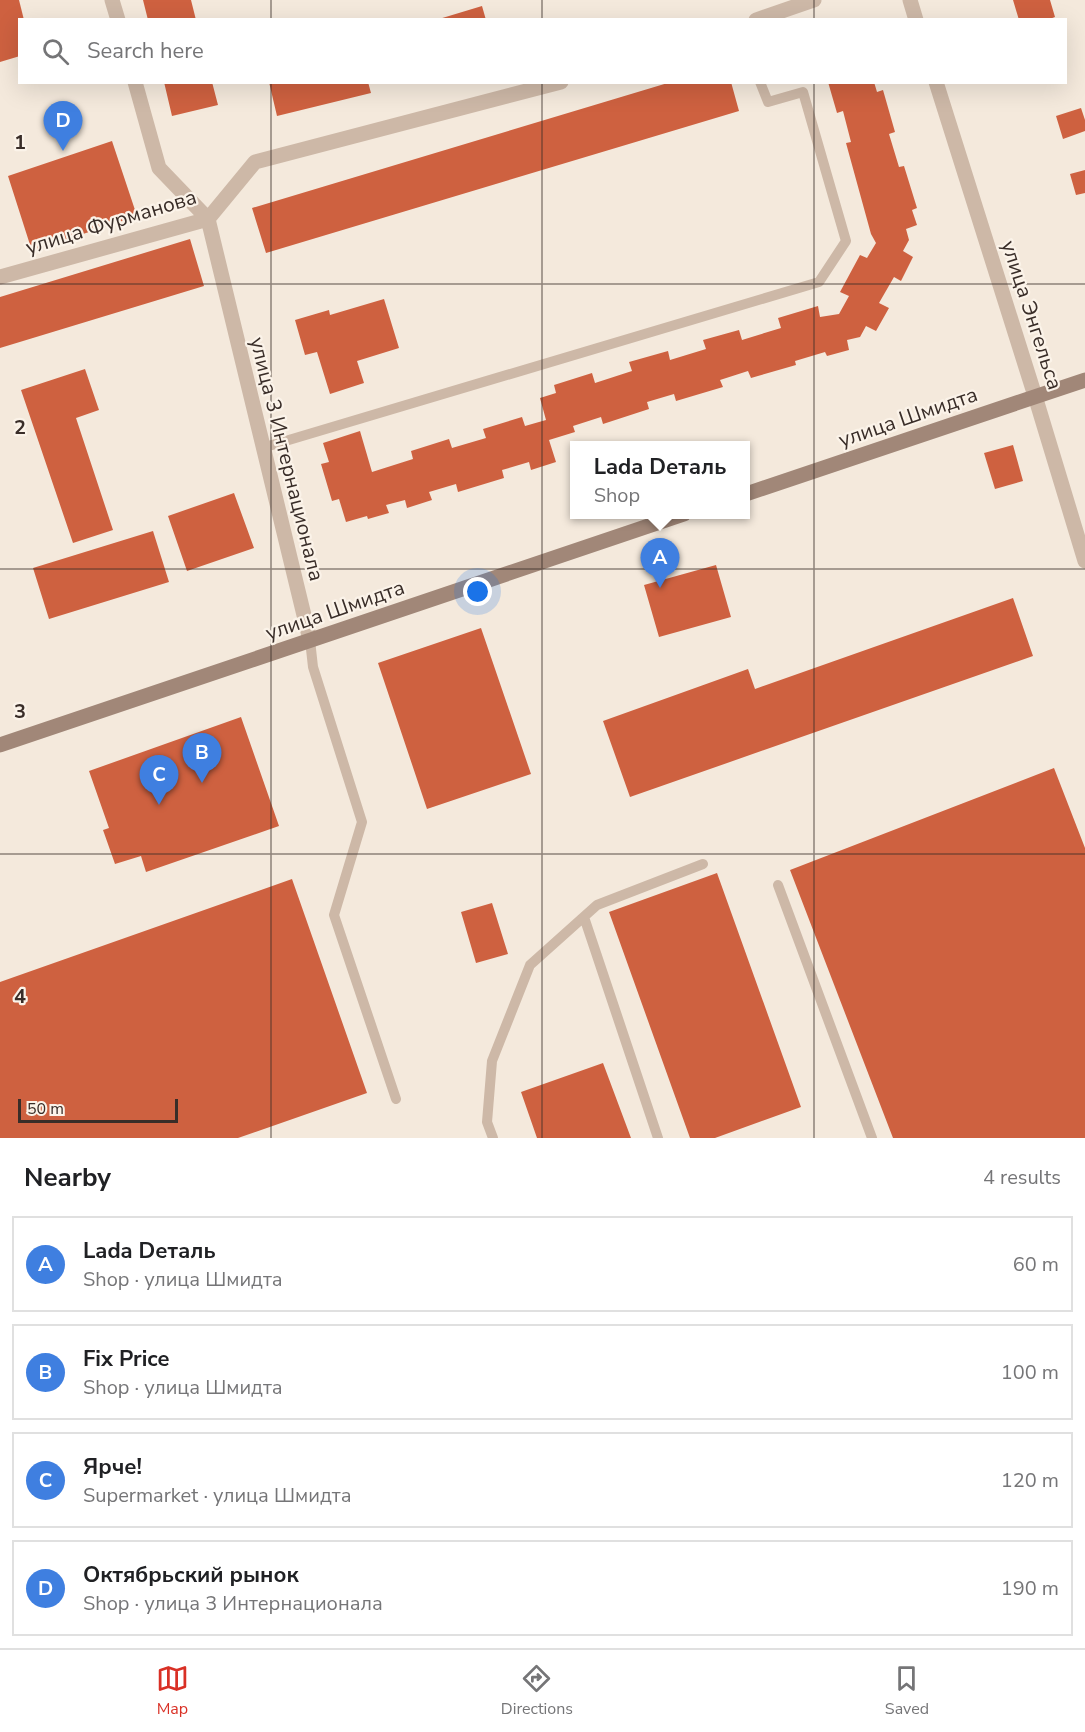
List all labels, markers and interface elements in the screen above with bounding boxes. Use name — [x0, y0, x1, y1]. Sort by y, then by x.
search box — [18, 18, 1067, 84]
icon: search — [39, 35, 72, 68]
text: Search here — [87, 36, 204, 66]
pin: D — [44, 102, 82, 151]
text: 1 — [14, 129, 26, 156]
street label: улица Фурманова — [22, 183, 200, 261]
street label: улица Энгельса — [995, 237, 1069, 393]
street label: улица 3 Интернационала — [243, 334, 331, 584]
street label: улица Шмидта — [835, 380, 981, 454]
text: 2 — [14, 414, 26, 441]
popup — [570, 441, 750, 519]
text: Lada Dеталь — [594, 452, 726, 482]
text: Shop — [594, 482, 640, 509]
pin: A — [640, 538, 680, 588]
street label: улица Шмидта — [262, 573, 408, 647]
your location — [463, 577, 492, 606]
text: 3 — [14, 698, 26, 725]
pin: B — [182, 734, 222, 783]
pin: C — [140, 756, 178, 805]
text: 4 — [14, 983, 26, 1010]
scale bar — [18, 1096, 178, 1124]
text: 50 m — [27, 1098, 64, 1120]
text: Nearby — [24, 1160, 111, 1195]
text: 4 results — [983, 1164, 1061, 1191]
text: Lada Dеталь — [83, 1236, 216, 1266]
text: A — [38, 1251, 53, 1278]
text: 60 m — [1013, 1251, 1059, 1278]
text: Shop · улица Шмидта — [83, 1266, 283, 1293]
text: Fix Price — [83, 1344, 169, 1374]
text: B — [39, 1359, 52, 1386]
text: 100 m — [1001, 1359, 1059, 1386]
text: Shop · улица Шмидта — [83, 1374, 283, 1401]
text: Ярче! — [83, 1452, 142, 1482]
text: C — [39, 1467, 52, 1494]
text: 120 m — [1001, 1467, 1059, 1494]
text: Supermarket · улица Шмидта — [83, 1482, 351, 1509]
text: Октябрьский рынок — [83, 1560, 299, 1590]
text: D — [38, 1575, 53, 1602]
text: 190 m — [1001, 1575, 1059, 1602]
text: Shop · улица 3 Интернационала — [83, 1590, 383, 1617]
tab: Map — [156, 1662, 189, 1720]
tab: Directions — [501, 1662, 573, 1720]
tab: Saved — [885, 1662, 929, 1720]

